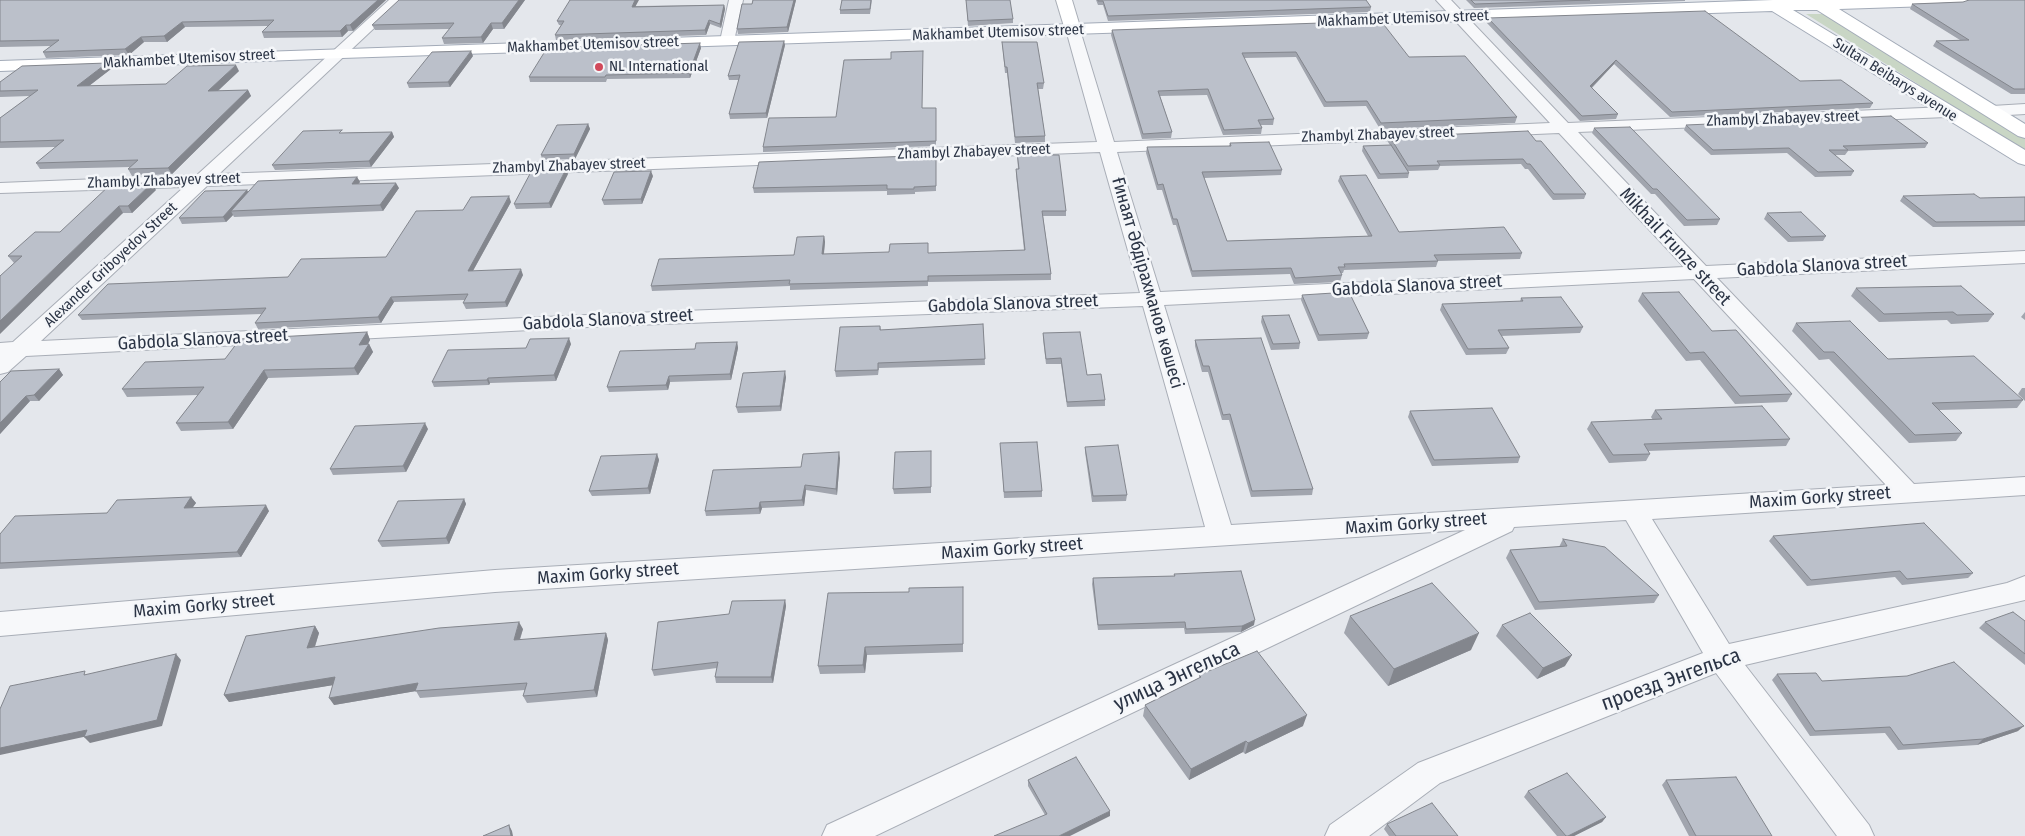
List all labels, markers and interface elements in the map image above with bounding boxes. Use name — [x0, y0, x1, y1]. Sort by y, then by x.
street label: Makhambet Utemisov street — [1317, 7, 1489, 31]
street label: Makhambet Utemisov street — [912, 21, 1084, 45]
street label: Makhambet Utemisov street — [507, 33, 679, 57]
street label: Sultan Beibarys avenue — [1829, 34, 1961, 126]
street label: Makhambet Utemisov street — [103, 46, 275, 72]
place label: NL International — [609, 58, 708, 76]
marker: NL International — [593, 61, 605, 73]
street label: Zhambyl Zhabayev street — [1706, 107, 1860, 131]
street label: Zhambyl Zhabayev street — [1301, 123, 1455, 147]
street label: Zhambyl Zhabayev street — [897, 140, 1051, 164]
street label: Zhambyl Zhabayev street — [492, 154, 646, 178]
street label: Zhambyl Zhabayev street — [87, 169, 241, 193]
street label: Ғинаят Әбдірахманов көшесі — [1106, 175, 1188, 391]
street label: Mikhail Frunze street — [1615, 184, 1735, 310]
street label: Alexander Griboyedov Street — [41, 199, 181, 331]
street label: Gabdola Slanova street — [1736, 251, 1908, 281]
street label: Gabdola Slanova street — [1331, 271, 1503, 301]
street label: Gabdola Slanova street — [927, 290, 1099, 318]
street label: Gabdola Slanova street — [522, 305, 694, 335]
street label: Gabdola Slanova street — [117, 325, 289, 355]
street label: Maxim Gorky street — [1748, 482, 1892, 514]
street label: Maxim Gorky street — [1344, 508, 1488, 540]
street label: Maxim Gorky street — [940, 533, 1084, 565]
street label: Maxim Gorky street — [536, 558, 680, 590]
street label: Maxim Gorky street — [132, 589, 276, 623]
street label: улица Энгельса — [1110, 637, 1244, 717]
street label: проезд Энгельса — [1598, 643, 1744, 717]

